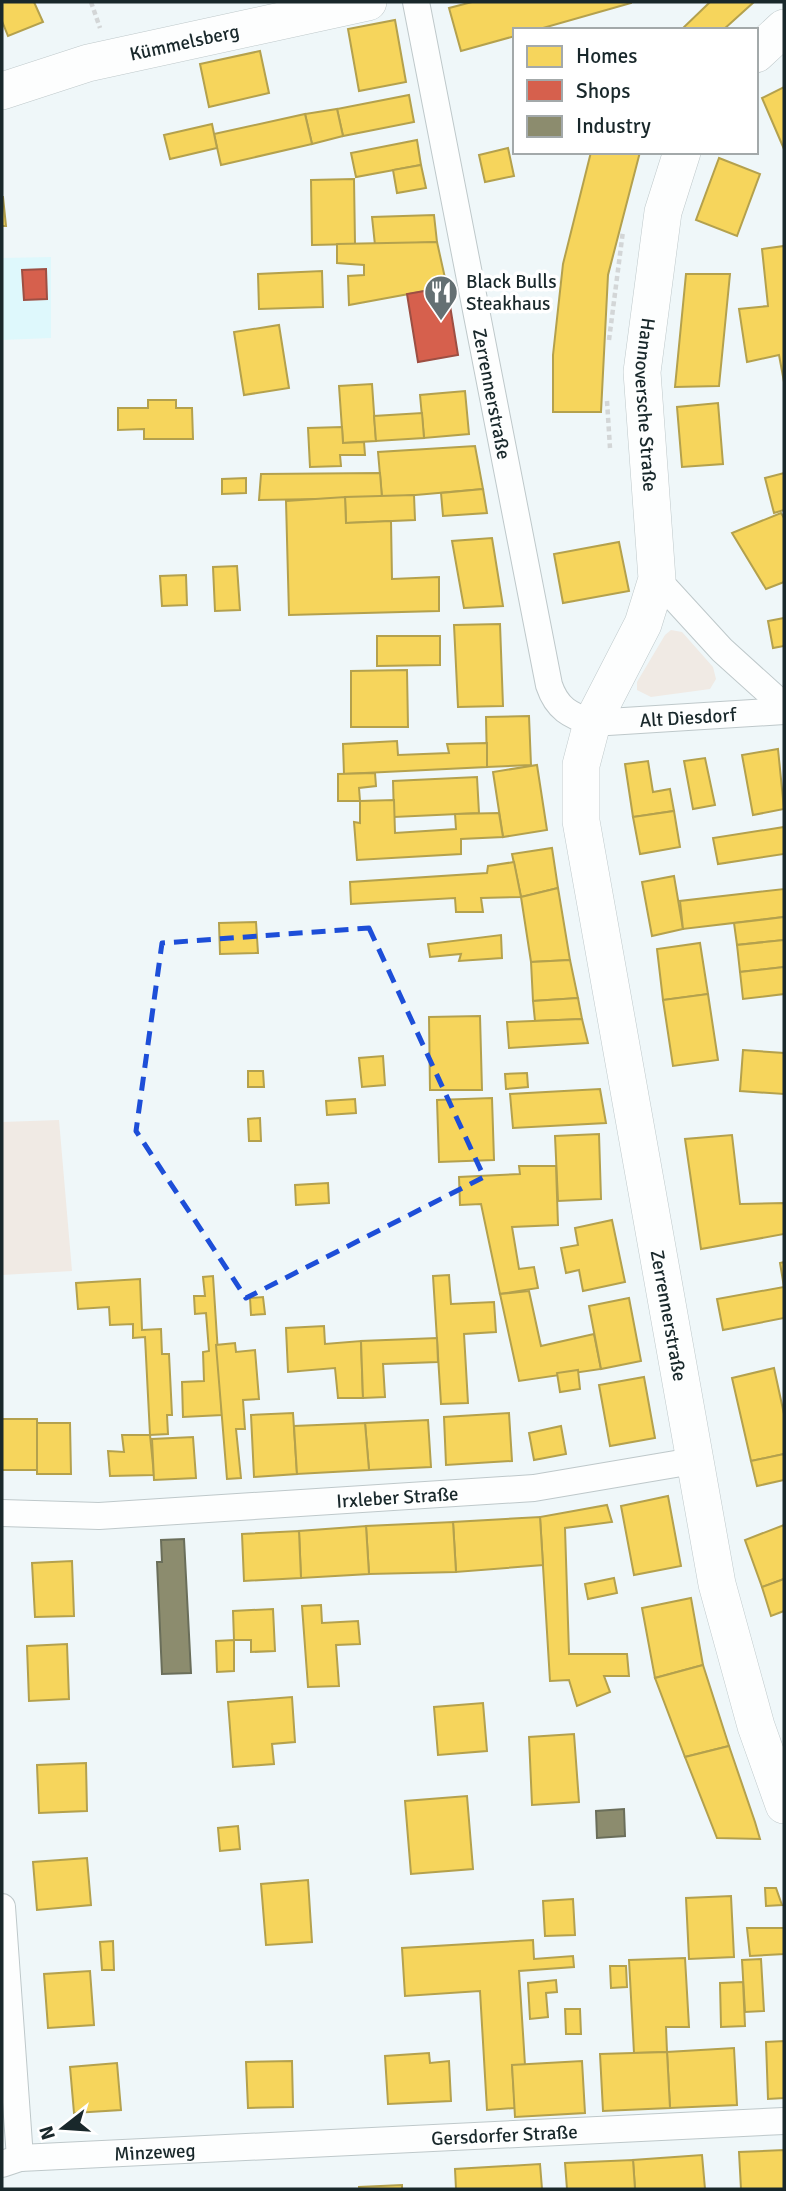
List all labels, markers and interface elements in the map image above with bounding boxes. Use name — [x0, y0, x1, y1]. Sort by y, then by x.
street label: Kümmelsberg — [127, 19, 242, 67]
legend — [513, 28, 758, 154]
text: Homes — [576, 43, 638, 69]
text: Shops — [576, 78, 630, 104]
text: Industry — [576, 113, 651, 139]
place label: Black Bulls Steakhaus — [466, 270, 556, 316]
restaurant icon: Black Bulls Steakhaus — [422, 273, 460, 322]
street label: Hannoversche Straße — [629, 316, 662, 492]
street label: Zerrennerstraße — [467, 326, 516, 461]
street label: Alt Diesdorf — [639, 703, 739, 733]
street label: Zerrennerstraße — [645, 1248, 692, 1383]
street label: Irxleber Straße — [336, 1482, 459, 1514]
north arrow — [28, 2093, 98, 2163]
street label: Gersdorfer Straße — [431, 2120, 578, 2151]
text: N — [34, 2123, 61, 2143]
street label: Minzeweg — [114, 2139, 196, 2166]

